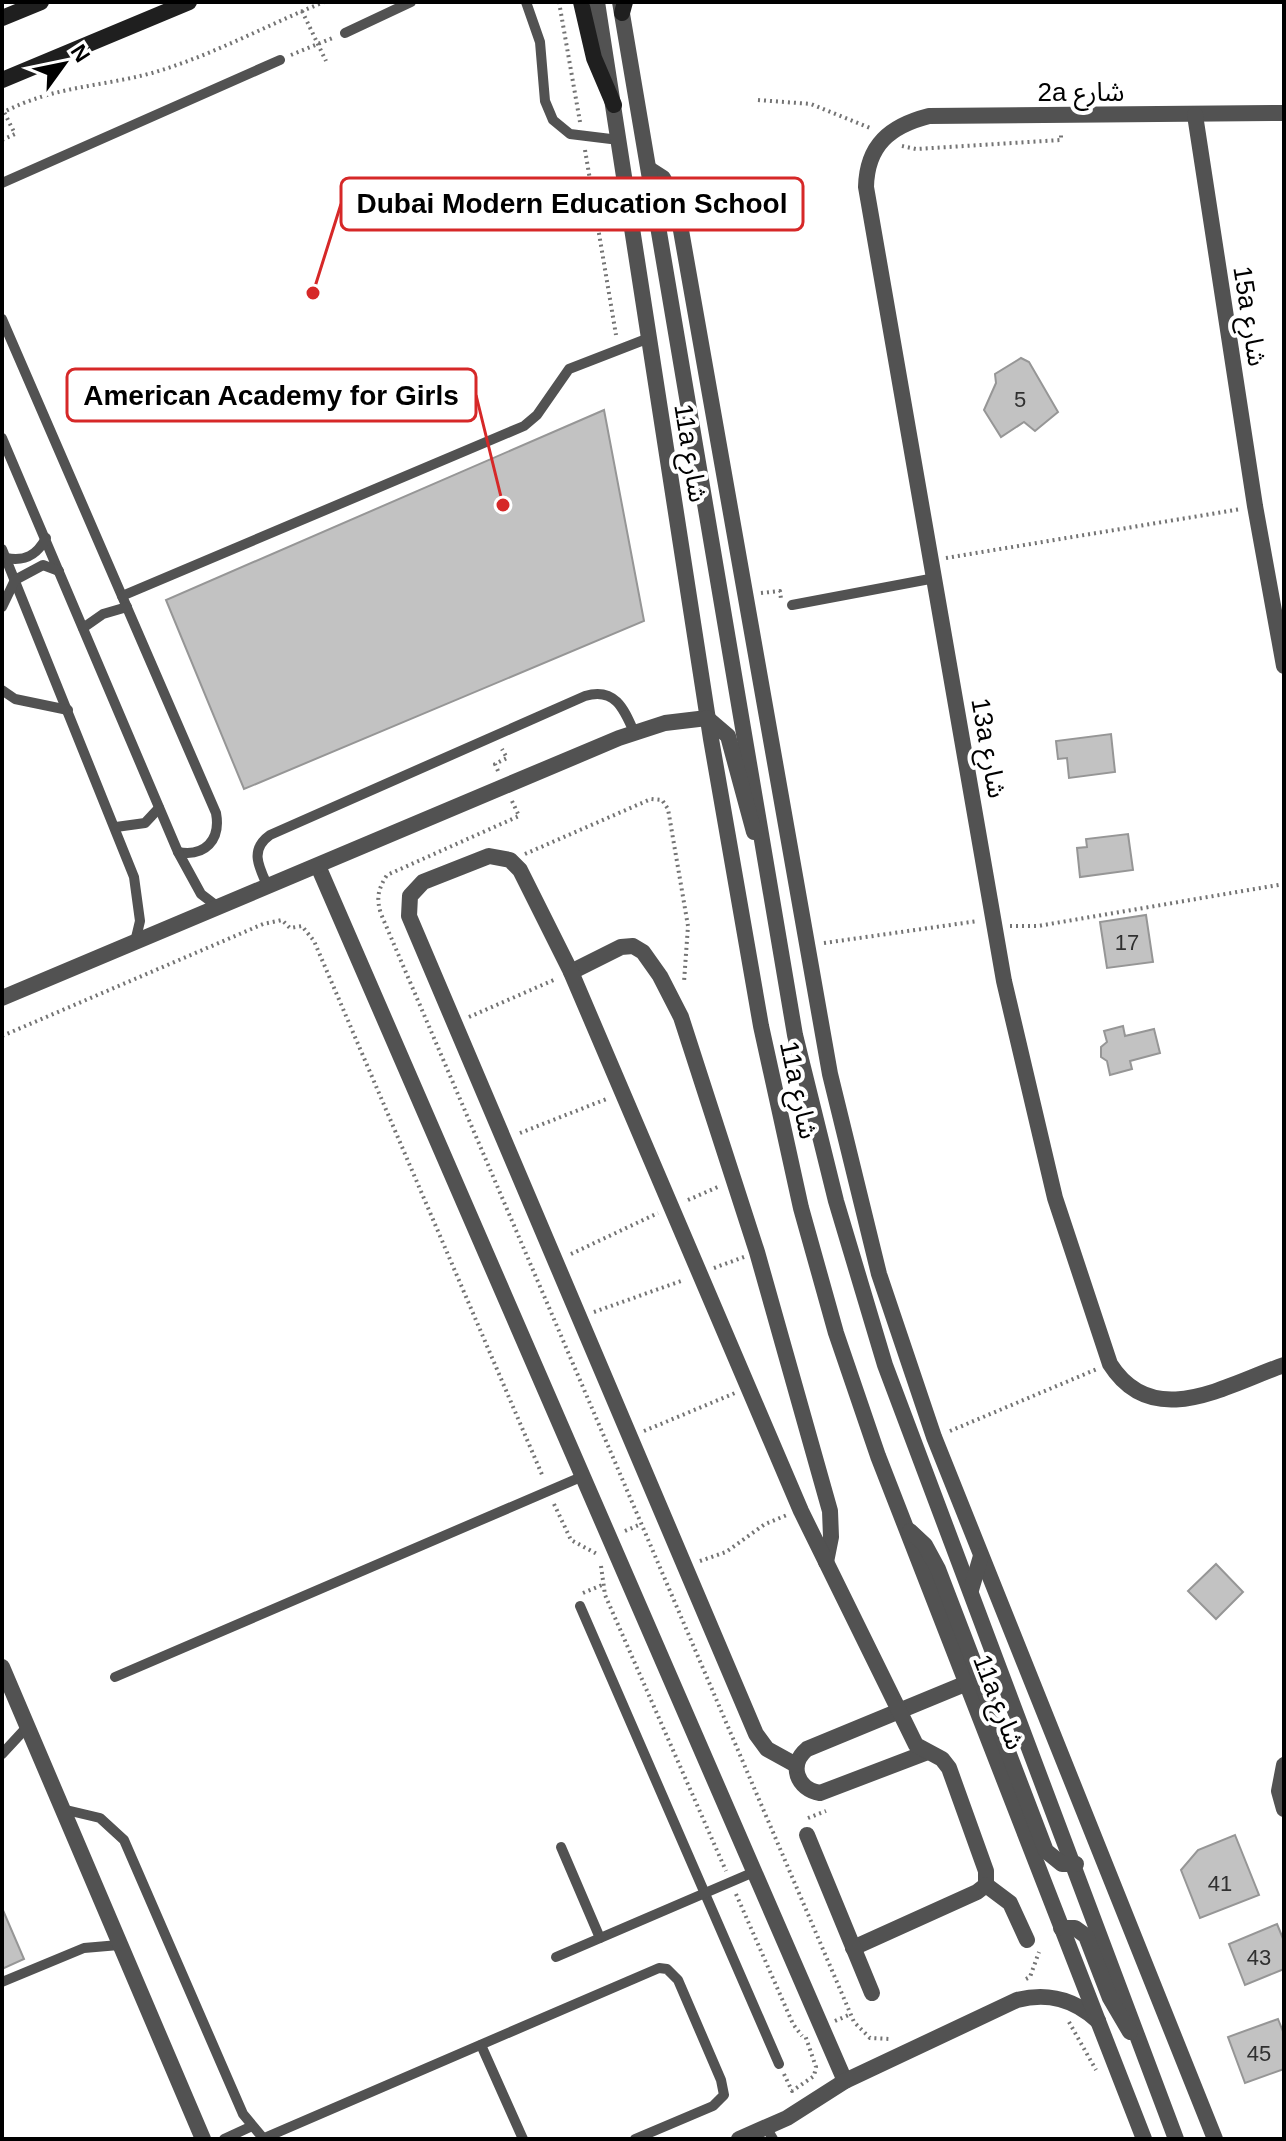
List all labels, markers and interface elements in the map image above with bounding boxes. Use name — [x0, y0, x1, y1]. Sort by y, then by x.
north arrow — [24, 24, 104, 104]
text: N — [66, 40, 95, 67]
street label: 2a شارع — [1038, 77, 1124, 111]
callout: Dubai Modern Education School — [341, 178, 803, 230]
text: Dubai Modern Education School — [357, 188, 787, 219]
street label: 15a شارع — [1223, 264, 1273, 369]
callout: American Academy for Girls — [67, 369, 476, 421]
text: American Academy for Girls — [83, 380, 459, 411]
house number: 5 — [1014, 387, 1026, 412]
street label: 11a شارع — [664, 402, 714, 505]
street label: 13a شارع — [961, 696, 1013, 801]
house number: 17 — [1115, 930, 1139, 955]
street label: 11a شارع — [770, 1038, 824, 1143]
street label: 11a شارع — [963, 1650, 1031, 1755]
house number: 41 — [1208, 1871, 1232, 1896]
house number: 43 — [1247, 1945, 1271, 1970]
house number: 45 — [1247, 2041, 1271, 2066]

